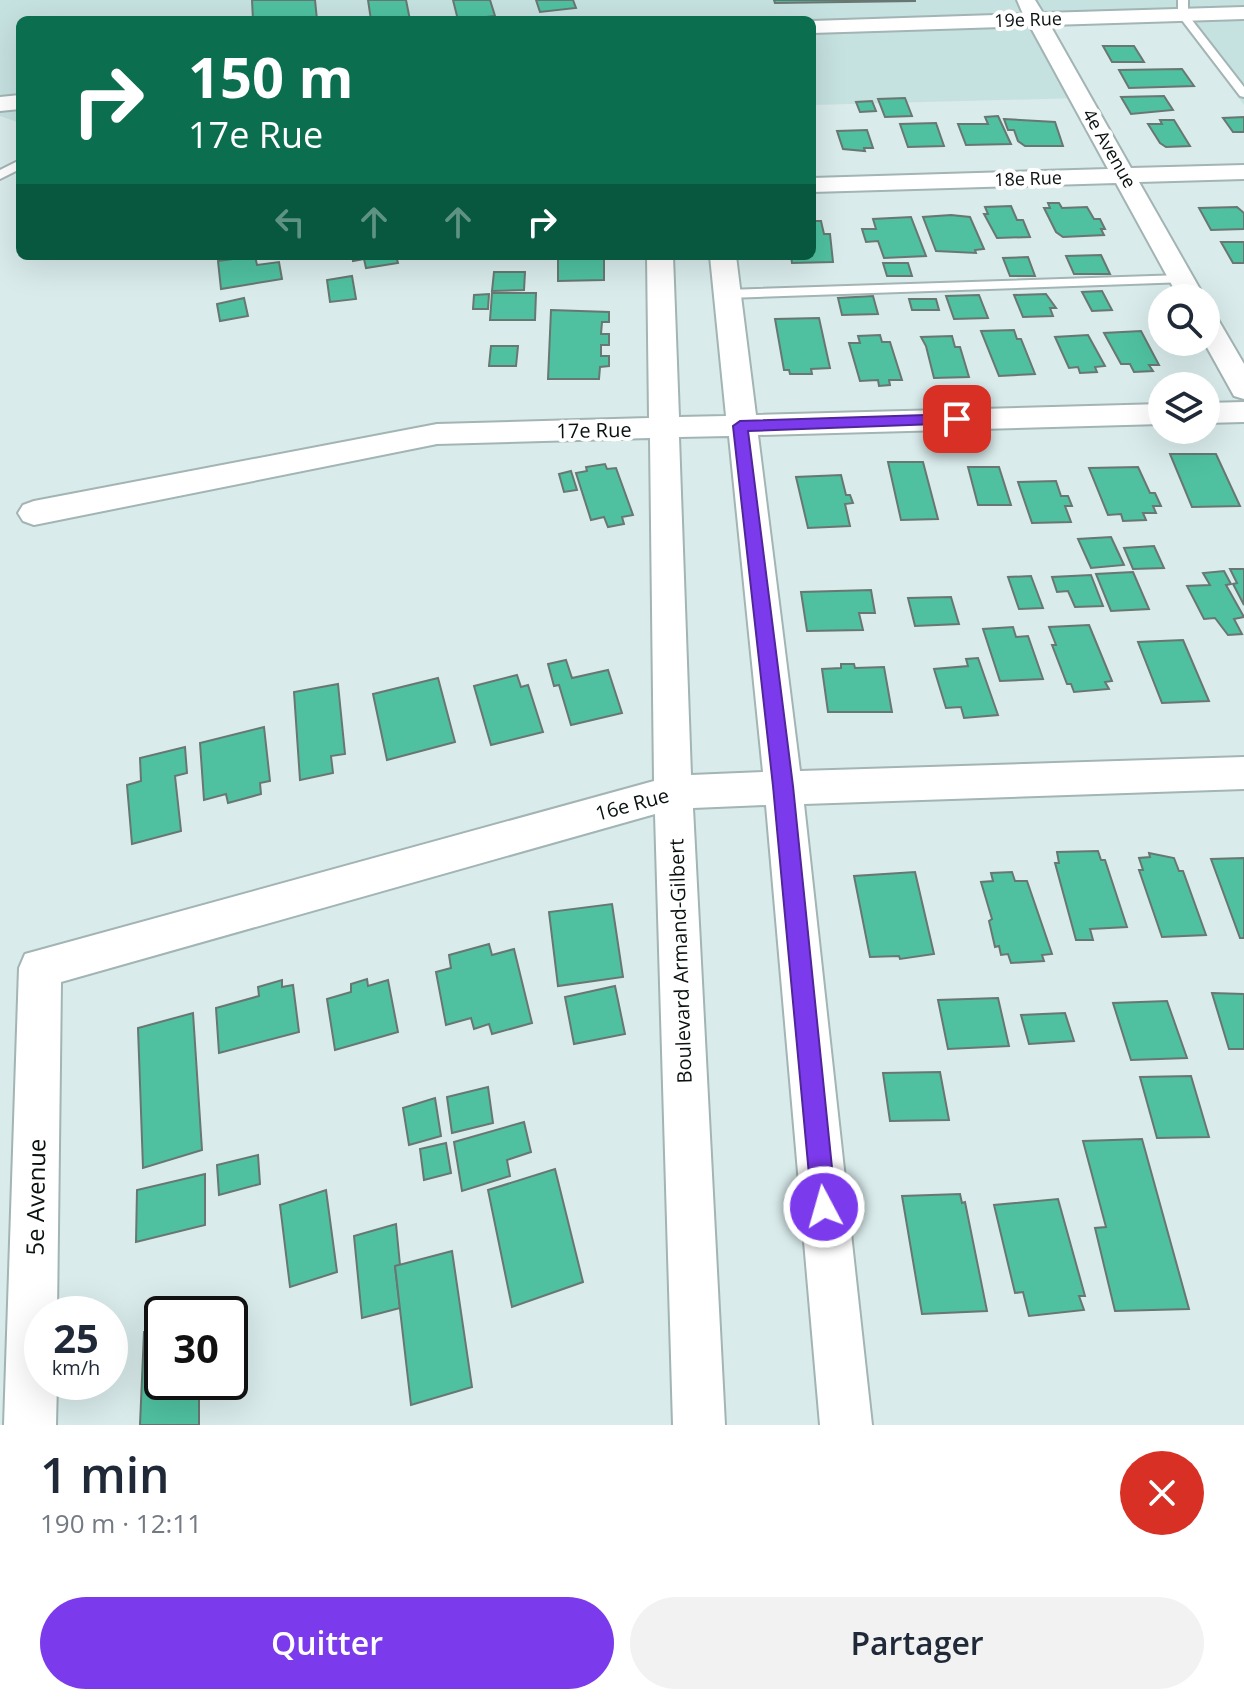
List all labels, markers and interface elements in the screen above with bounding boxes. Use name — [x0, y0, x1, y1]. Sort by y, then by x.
street label: 19e Rue — [994, 6, 1062, 32]
text: 150 m — [188, 38, 354, 114]
icon: right — [56, 48, 160, 152]
street label: 4e Avenue — [1078, 104, 1142, 192]
text: 17e Rue — [188, 110, 323, 159]
street label: 18e Rue — [994, 165, 1062, 191]
icon: left — [268, 200, 312, 244]
icon: ahead — [352, 200, 396, 244]
icon: ahead — [436, 200, 480, 244]
icon: right — [520, 200, 564, 244]
map controls — [1148, 284, 1220, 444]
button: search — [1148, 284, 1220, 356]
button: layers — [1148, 372, 1220, 444]
pin — [923, 385, 991, 453]
icon: arrive — [935, 397, 979, 441]
street label: 17e Rue — [556, 416, 632, 444]
street label: 16e Rue — [592, 781, 672, 827]
street label: Boulevard Armand-Gilbert — [662, 838, 698, 1084]
street label: 5e Avenue — [17, 1138, 53, 1256]
position arrow — [782, 1165, 866, 1249]
speed limit sign: 30 — [144, 1296, 248, 1400]
text: 25 — [53, 1310, 99, 1365]
text: km/h — [52, 1354, 100, 1381]
text: 1 min — [40, 1442, 170, 1507]
button: close — [1120, 1451, 1204, 1535]
text: 190 m · 12:11 — [40, 1505, 202, 1541]
button: Quitter — [40, 1597, 614, 1689]
button: Partager — [630, 1597, 1204, 1689]

